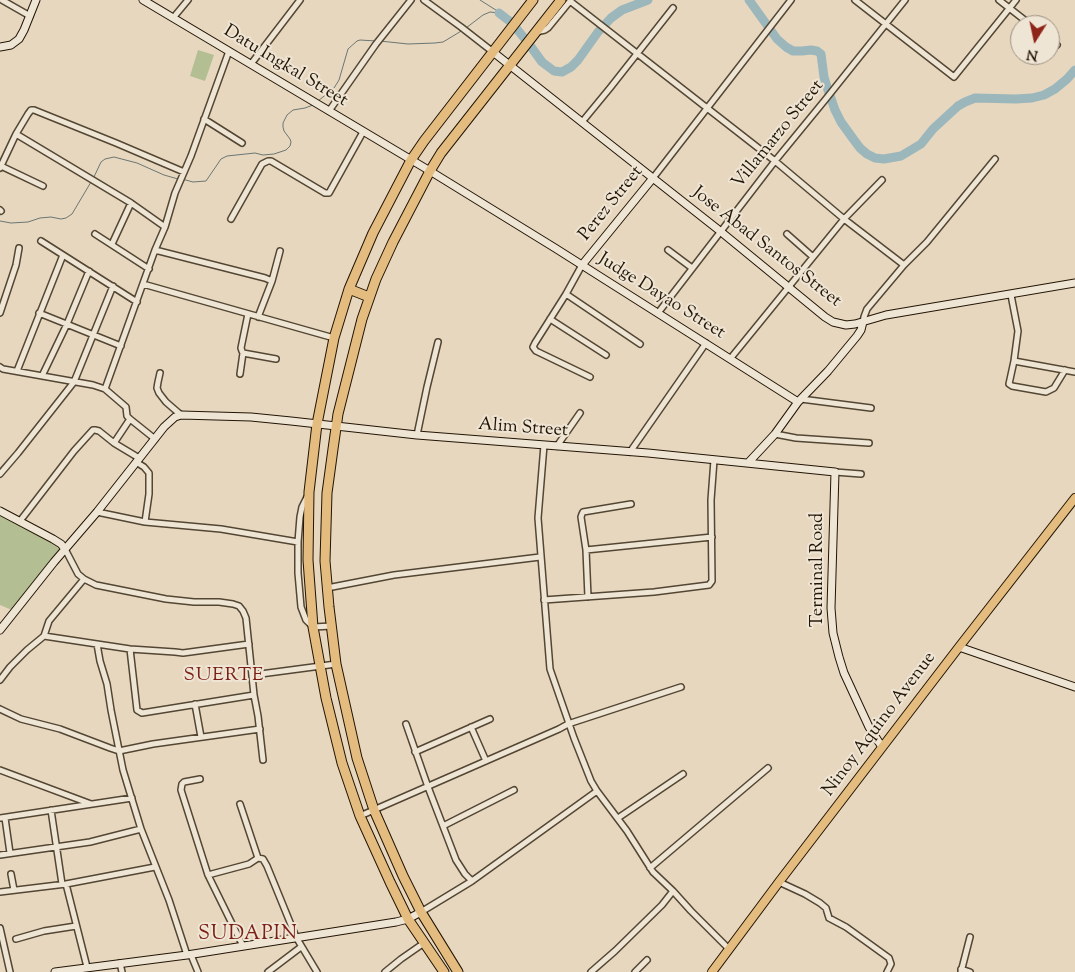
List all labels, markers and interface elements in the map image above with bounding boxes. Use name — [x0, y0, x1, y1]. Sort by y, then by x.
north arrow — [1010, 15, 1060, 65]
street label: Datu Ingkal Street — [219, 21, 351, 113]
text: N — [1025, 43, 1040, 65]
street label: Villamarzo Street — [729, 76, 829, 194]
street label: Perez Street — [575, 162, 649, 246]
street label: Jose Abad Santos Street — [687, 183, 845, 313]
street label: Judge Dayao Street — [593, 249, 729, 345]
street label: Alim Street — [477, 415, 569, 443]
street label: Terminal Road — [808, 513, 830, 627]
street label: Ninoy Aquino Avenue — [819, 648, 941, 802]
district label: SUERTE — [183, 666, 265, 688]
district label: SUDAPIN — [197, 924, 299, 948]

